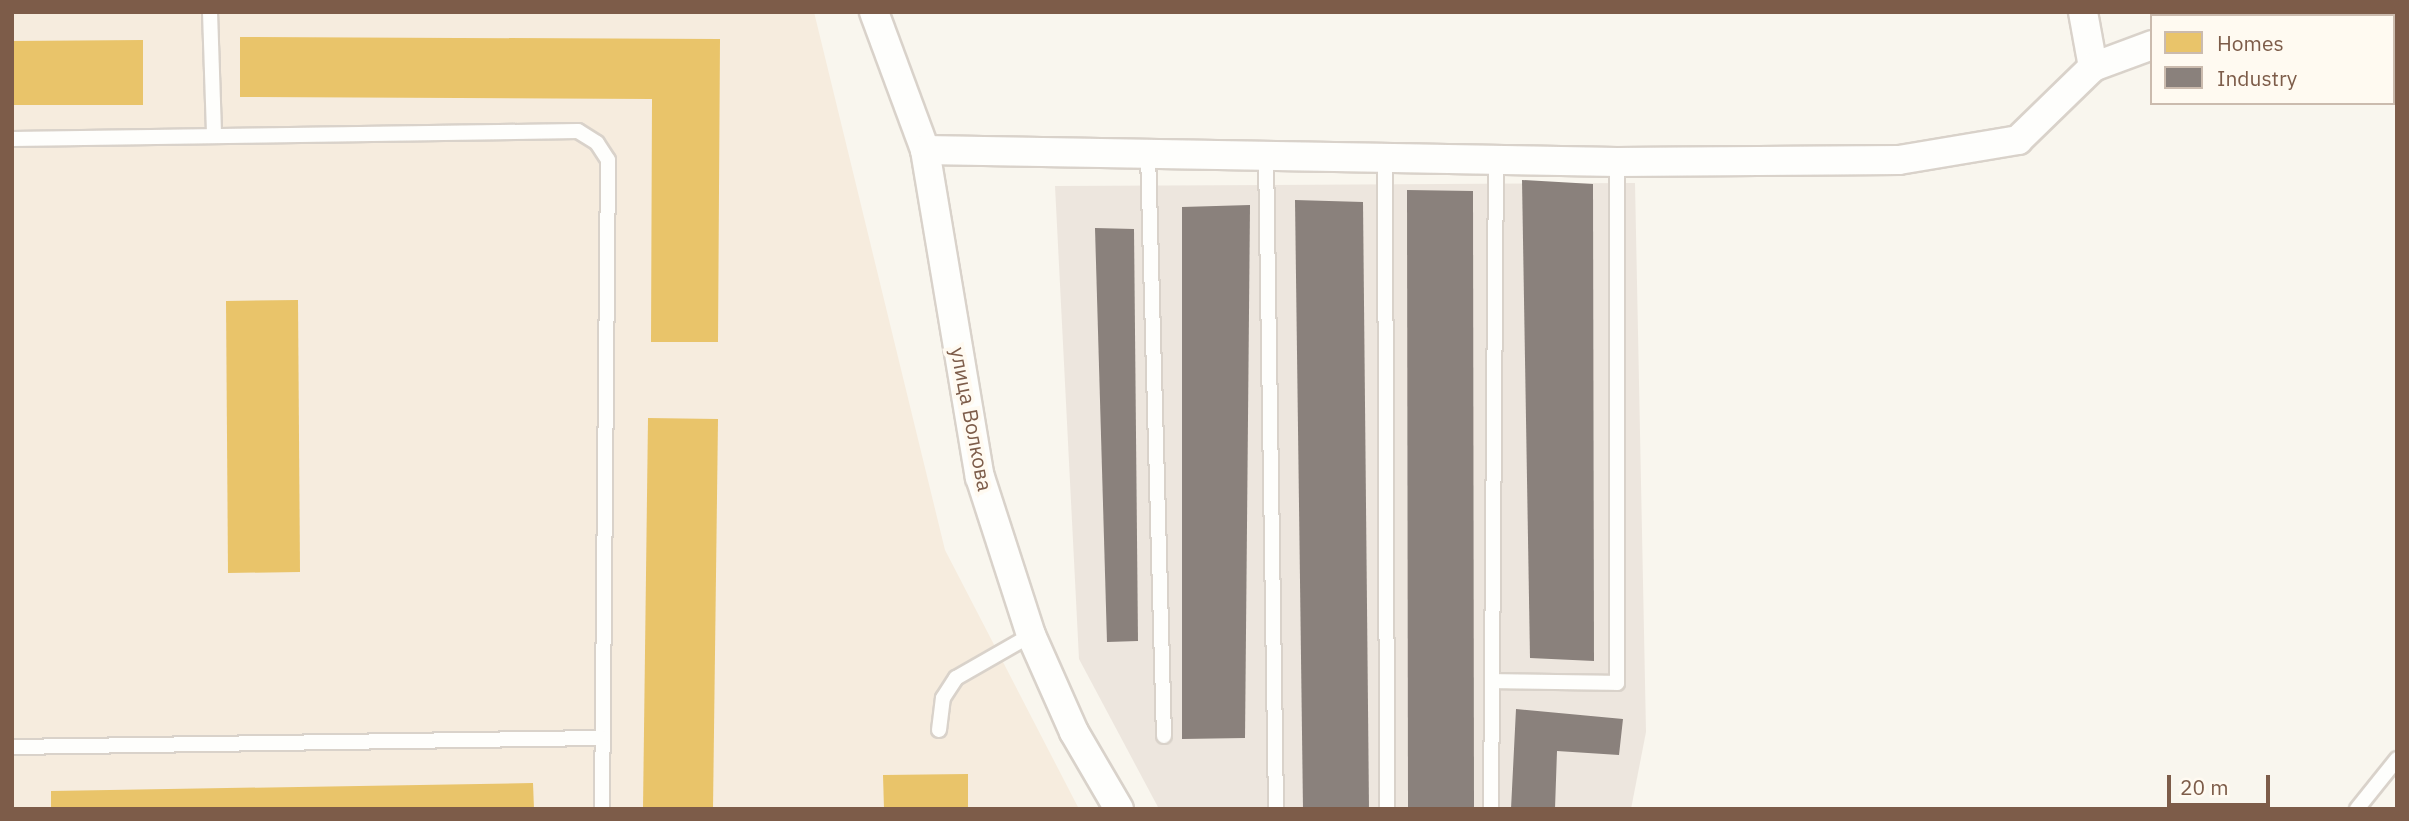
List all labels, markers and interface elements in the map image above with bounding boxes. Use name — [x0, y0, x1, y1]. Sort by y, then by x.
legend — [2150, 14, 2395, 105]
text: Homes — [2217, 29, 2284, 57]
text: Industry — [2217, 64, 2297, 92]
street label: улица Волкова — [946, 345, 998, 493]
scale bar — [2171, 762, 2274, 806]
text: 20 m — [2180, 773, 2229, 801]

